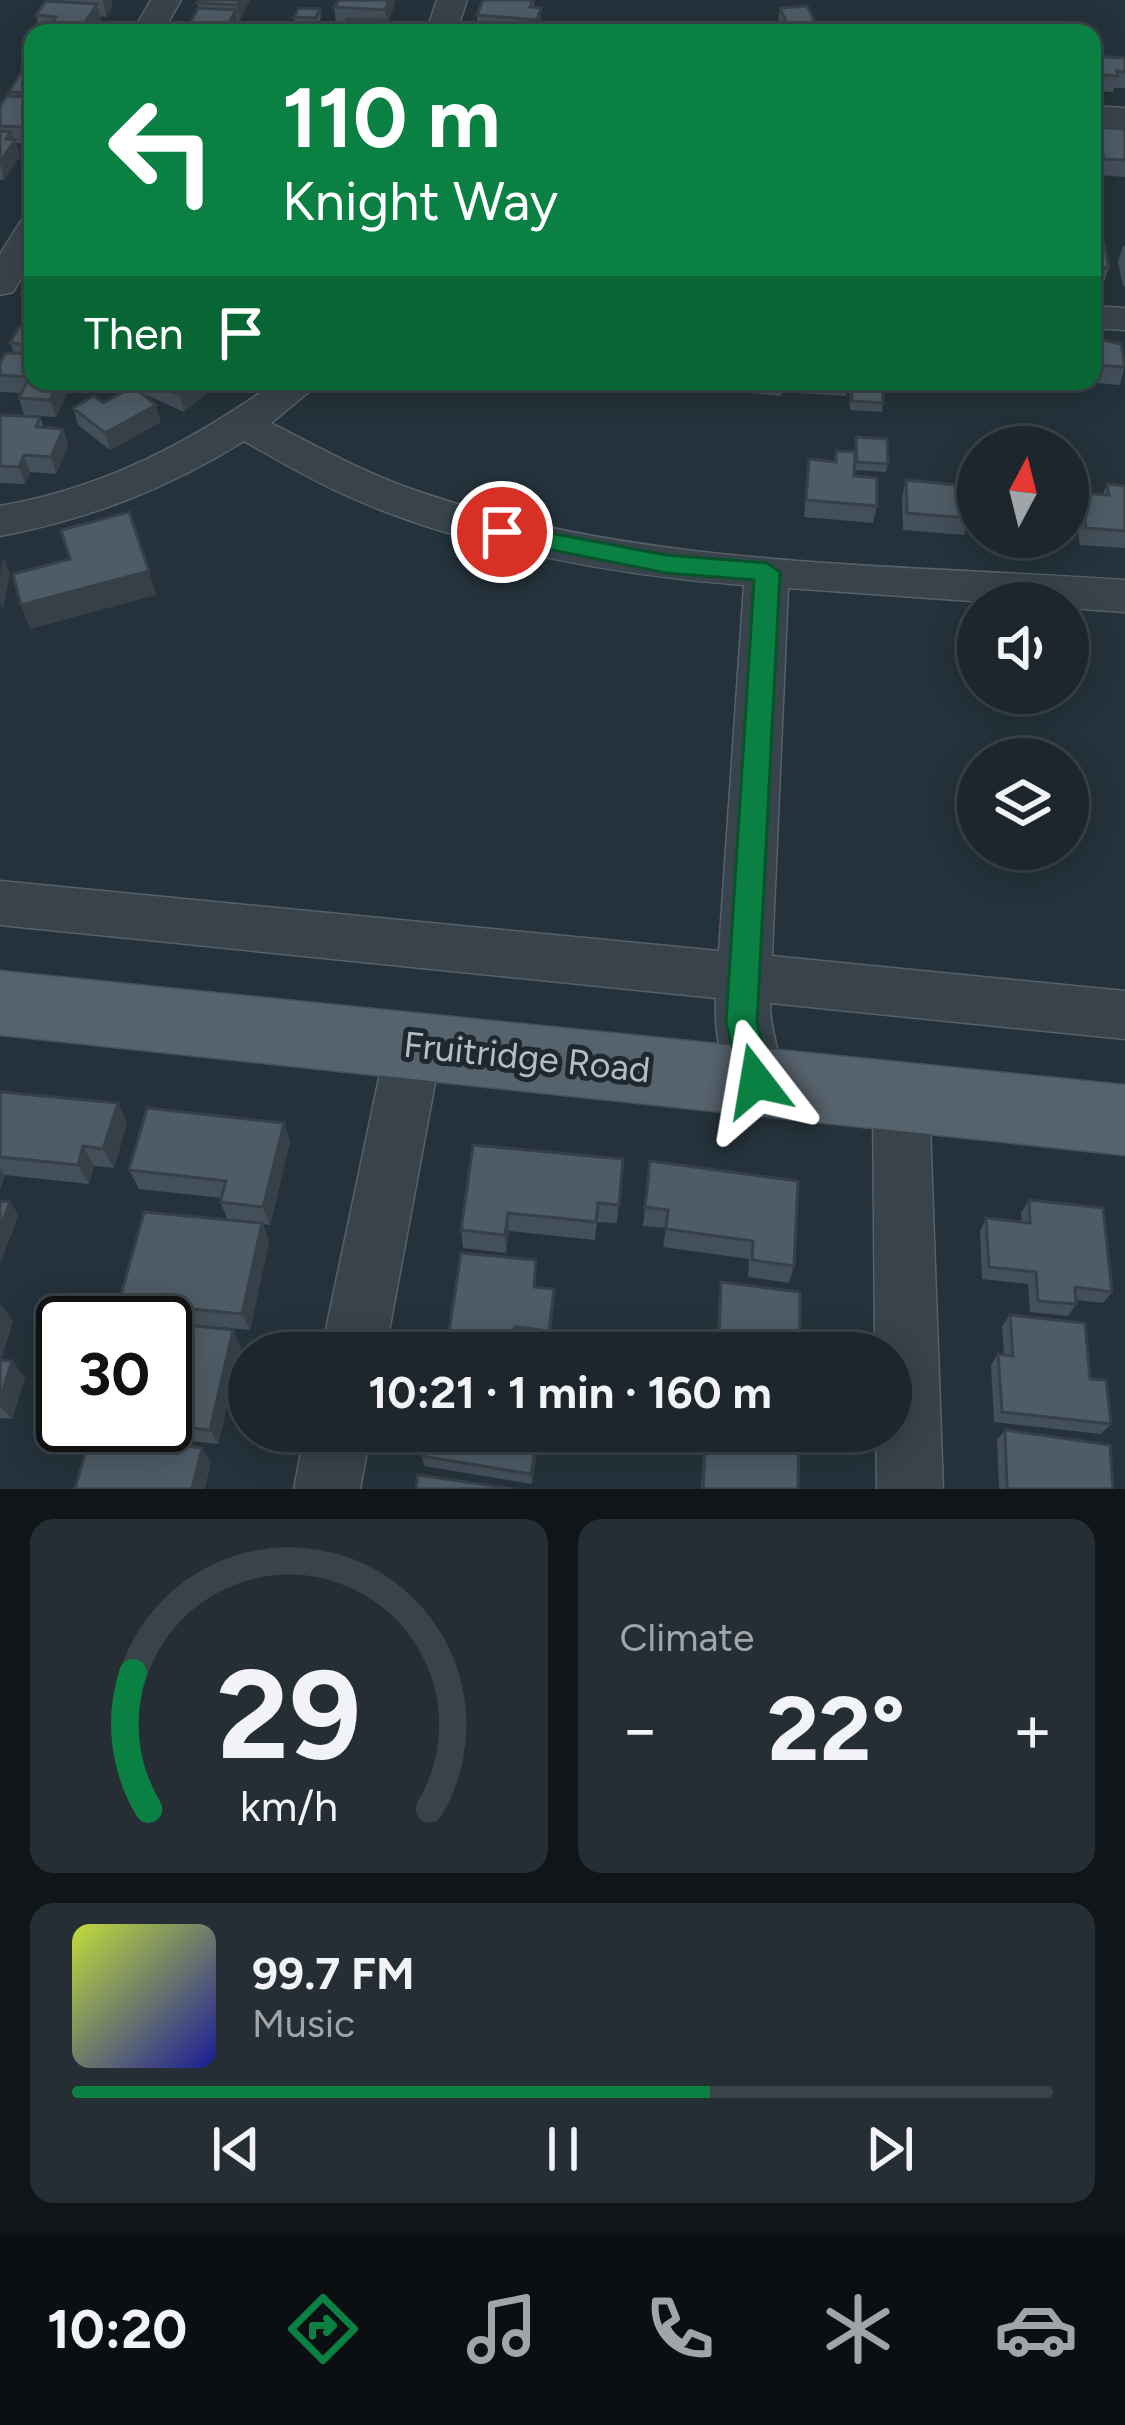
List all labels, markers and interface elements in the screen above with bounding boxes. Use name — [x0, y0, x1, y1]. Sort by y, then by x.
text: 110 m — [282, 67, 501, 168]
icon: left — [84, 72, 240, 228]
text: Knight Way — [282, 169, 558, 234]
icon: arrive — [208, 300, 274, 366]
text: Then — [84, 306, 184, 360]
north arrow — [957, 426, 1089, 558]
map controls — [957, 426, 1089, 870]
pin — [451, 481, 553, 583]
icon: arrive — [469, 499, 535, 565]
button: sound — [957, 582, 1089, 714]
button: layers — [957, 738, 1089, 870]
position arrow — [693, 1018, 819, 1144]
street label: Fruitridge Road — [402, 1023, 652, 1091]
speed limit sign: 30 — [36, 1296, 192, 1452]
text: 10:21 · 1 min · 160 m — [368, 1365, 772, 1419]
text: Climate — [620, 1614, 754, 1661]
text: 29 — [216, 1639, 361, 1789]
text: 22° — [767, 1674, 905, 1783]
text: − — [620, 1689, 661, 1769]
text: + — [1012, 1689, 1053, 1769]
text: km/h — [240, 1780, 338, 1832]
text: 99.7 FM — [252, 1946, 415, 2000]
text: Music — [252, 2000, 355, 2047]
icon: previous — [203, 2116, 269, 2182]
icon: pause — [530, 2116, 596, 2182]
icon: next — [857, 2116, 923, 2182]
icon: directions — [281, 2287, 365, 2371]
icon: music — [460, 2287, 544, 2371]
icon: phone — [638, 2287, 722, 2371]
icon: climate — [816, 2287, 900, 2371]
icon: car — [994, 2287, 1078, 2371]
text: 10:20 — [47, 2297, 187, 2362]

